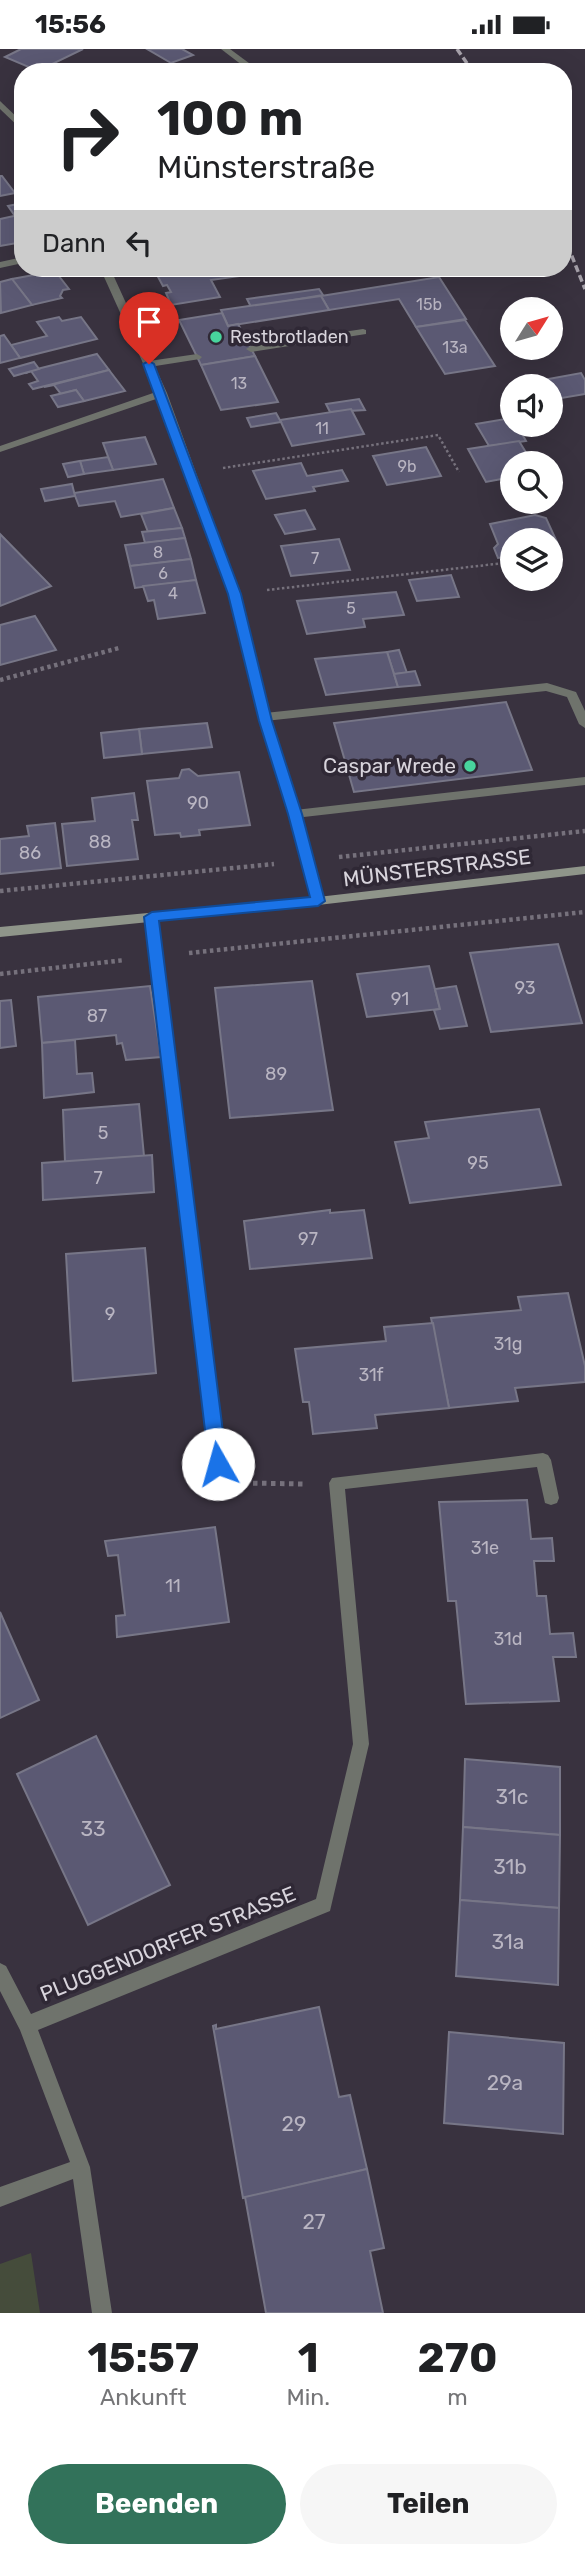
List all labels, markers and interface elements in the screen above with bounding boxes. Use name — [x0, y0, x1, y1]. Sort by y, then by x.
text: 15:56 — [35, 9, 106, 40]
text: 100 m — [157, 89, 303, 147]
icon: right — [42, 91, 133, 182]
text: Münsterstraße — [157, 148, 375, 186]
icon: left — [120, 224, 158, 262]
text: Dann — [42, 228, 106, 259]
pin — [119, 292, 179, 364]
house number: 15b — [416, 295, 442, 314]
north arrow — [500, 297, 564, 361]
map controls — [500, 297, 563, 591]
icon: arrive — [130, 303, 168, 341]
place label: Restbrotladen — [230, 326, 349, 348]
marker: Restbrotladen — [208, 329, 224, 345]
house number: 13a — [442, 338, 468, 357]
house number: 13 — [231, 374, 247, 393]
button: sound — [500, 374, 563, 437]
house number: 11 — [315, 419, 329, 438]
button: search — [500, 451, 563, 514]
house number: 9b — [397, 457, 417, 476]
button: layers — [500, 528, 563, 591]
house number: 8 — [153, 543, 163, 562]
house number: 7 — [311, 549, 319, 568]
house number: 6 — [158, 564, 168, 583]
house number: 4 — [168, 584, 178, 603]
house number: 5 — [346, 599, 356, 618]
place label: Caspar Wrede — [323, 753, 456, 778]
marker: Caspar Wrede — [462, 758, 478, 774]
house number: 90 — [187, 792, 209, 814]
house number: 88 — [89, 831, 111, 853]
house number: 86 — [19, 842, 41, 864]
street label: MÜNSTERSTRASSE — [342, 844, 532, 891]
house number: 93 — [514, 977, 536, 999]
house number: 91 — [391, 988, 409, 1010]
house number: 87 — [87, 1005, 107, 1027]
house number: 89 — [265, 1063, 287, 1085]
house number: 5 — [98, 1122, 108, 1144]
house number: 95 — [467, 1152, 489, 1174]
house number: 7 — [93, 1167, 103, 1189]
house number: 97 — [298, 1228, 318, 1250]
house number: 9 — [105, 1303, 115, 1325]
house number: 31g — [494, 1333, 522, 1355]
house number: 31f — [358, 1364, 384, 1386]
position arrow — [181, 1427, 255, 1501]
house number: 31e — [471, 1537, 499, 1559]
house number: 11 — [165, 1575, 181, 1597]
house number: 31d — [494, 1628, 522, 1650]
house number: 31c — [496, 1784, 528, 1809]
house number: 33 — [80, 1816, 106, 1841]
house number: 31b — [493, 1854, 527, 1879]
street label: PLUGGENDORFER STRASSE — [36, 1881, 299, 2006]
house number: 31a — [492, 1929, 524, 1954]
house number: 29a — [487, 2070, 523, 2095]
house number: 29 — [282, 2111, 306, 2136]
house number: 27 — [302, 2209, 326, 2234]
text: 15:57 — [88, 2333, 199, 2383]
text: 1 — [298, 2333, 319, 2383]
text: 270 — [418, 2333, 497, 2383]
text: Ankunft — [100, 2383, 187, 2411]
text: Min. — [286, 2383, 330, 2411]
text: m — [447, 2383, 468, 2411]
button: Beenden — [28, 2464, 286, 2544]
button: Teilen — [300, 2464, 557, 2544]

